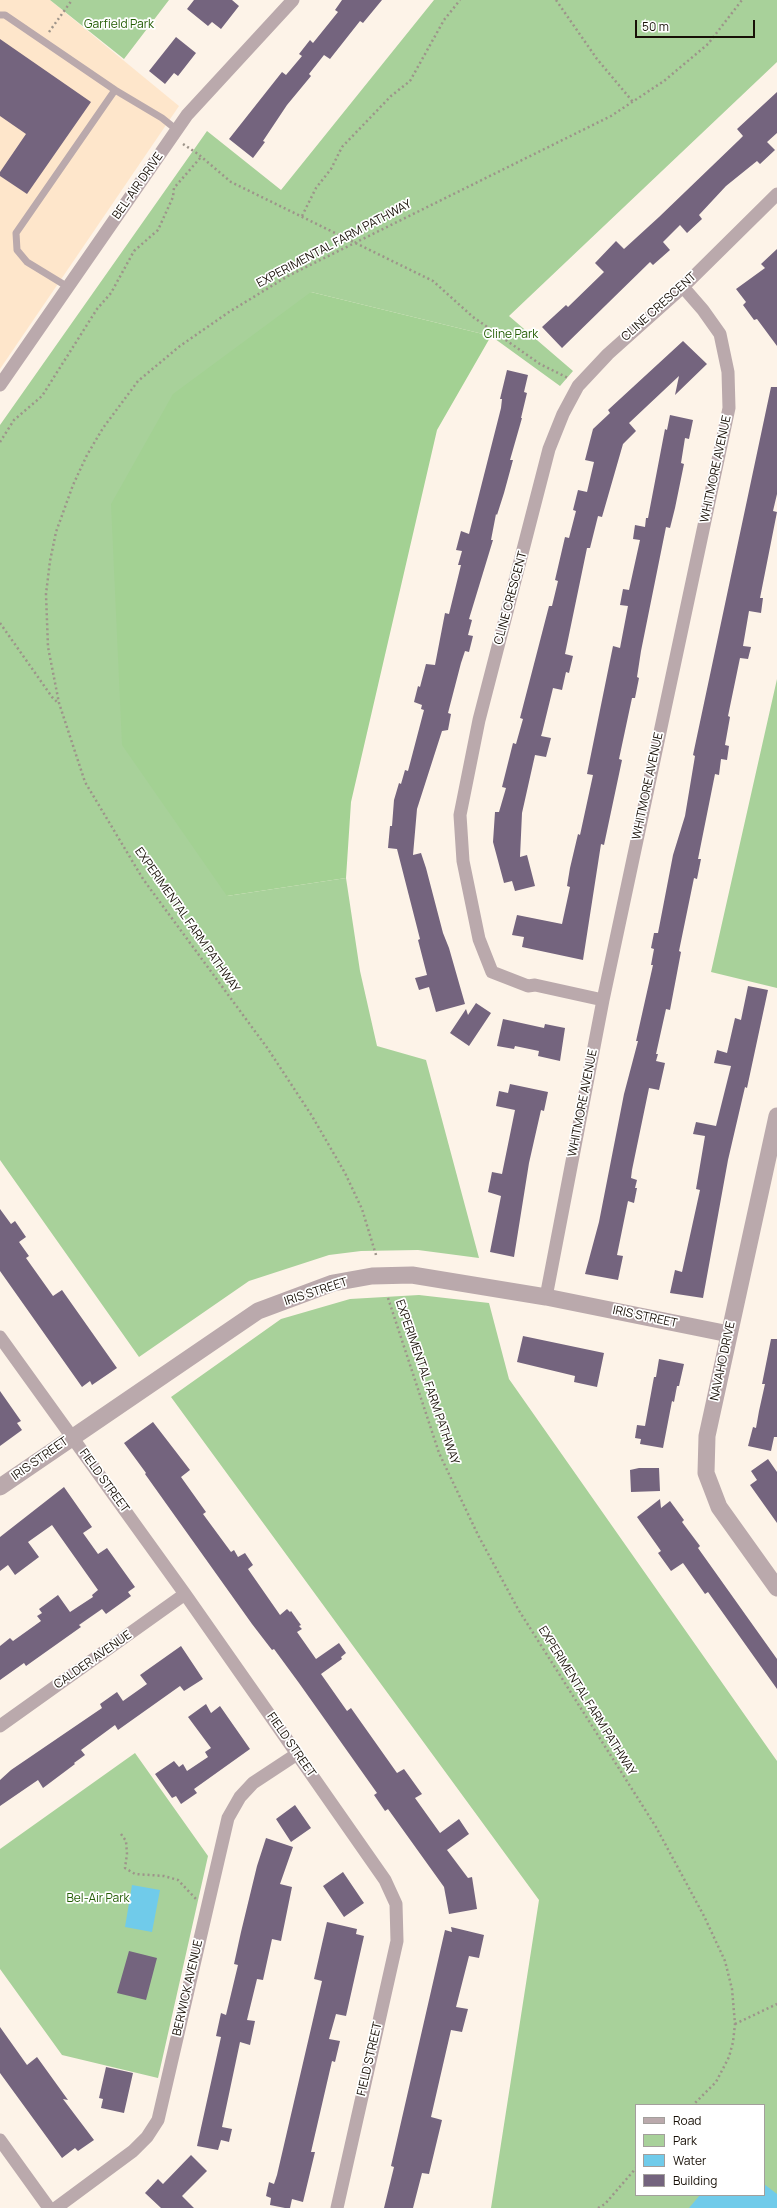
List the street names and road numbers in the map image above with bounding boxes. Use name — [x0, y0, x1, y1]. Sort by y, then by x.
street label: BEL-AIR DRIVE — [110, 150, 166, 222]
street label: EXPERIMENTAL FARM PATHWAY — [254, 197, 414, 291]
street label: CLINE CRESCENT — [619, 270, 699, 344]
street label: WHITMORE AVENUE — [698, 414, 734, 524]
street label: CLINE CRESCENT — [492, 550, 530, 646]
street label: WHITMORE AVENUE — [630, 731, 666, 841]
street label: EXPERIMENTAL FARM PATHWAY — [131, 845, 243, 995]
street label: WHITMORE AVENUE — [566, 1048, 600, 1158]
street label: IRIS STREET — [282, 1275, 350, 1309]
street label: EXPERIMENTAL FARM PATHWAY — [392, 1298, 462, 1466]
street label: IRIS STREET — [611, 1303, 679, 1331]
street label: NAVAHO DRIVE — [708, 1320, 738, 1402]
street label: IRIS STREET — [9, 1434, 71, 1484]
street label: FIELD STREET — [76, 1446, 132, 1516]
street label: EXPERIMENTAL FARM PATHWAY — [535, 1624, 639, 1778]
street label: CALDER AVENUE — [51, 1628, 135, 1692]
street label: FIELD STREET — [264, 1710, 318, 1780]
street label: BERWICK AVENUE — [170, 1939, 206, 2037]
street label: FIELD STREET — [355, 2021, 385, 2097]

